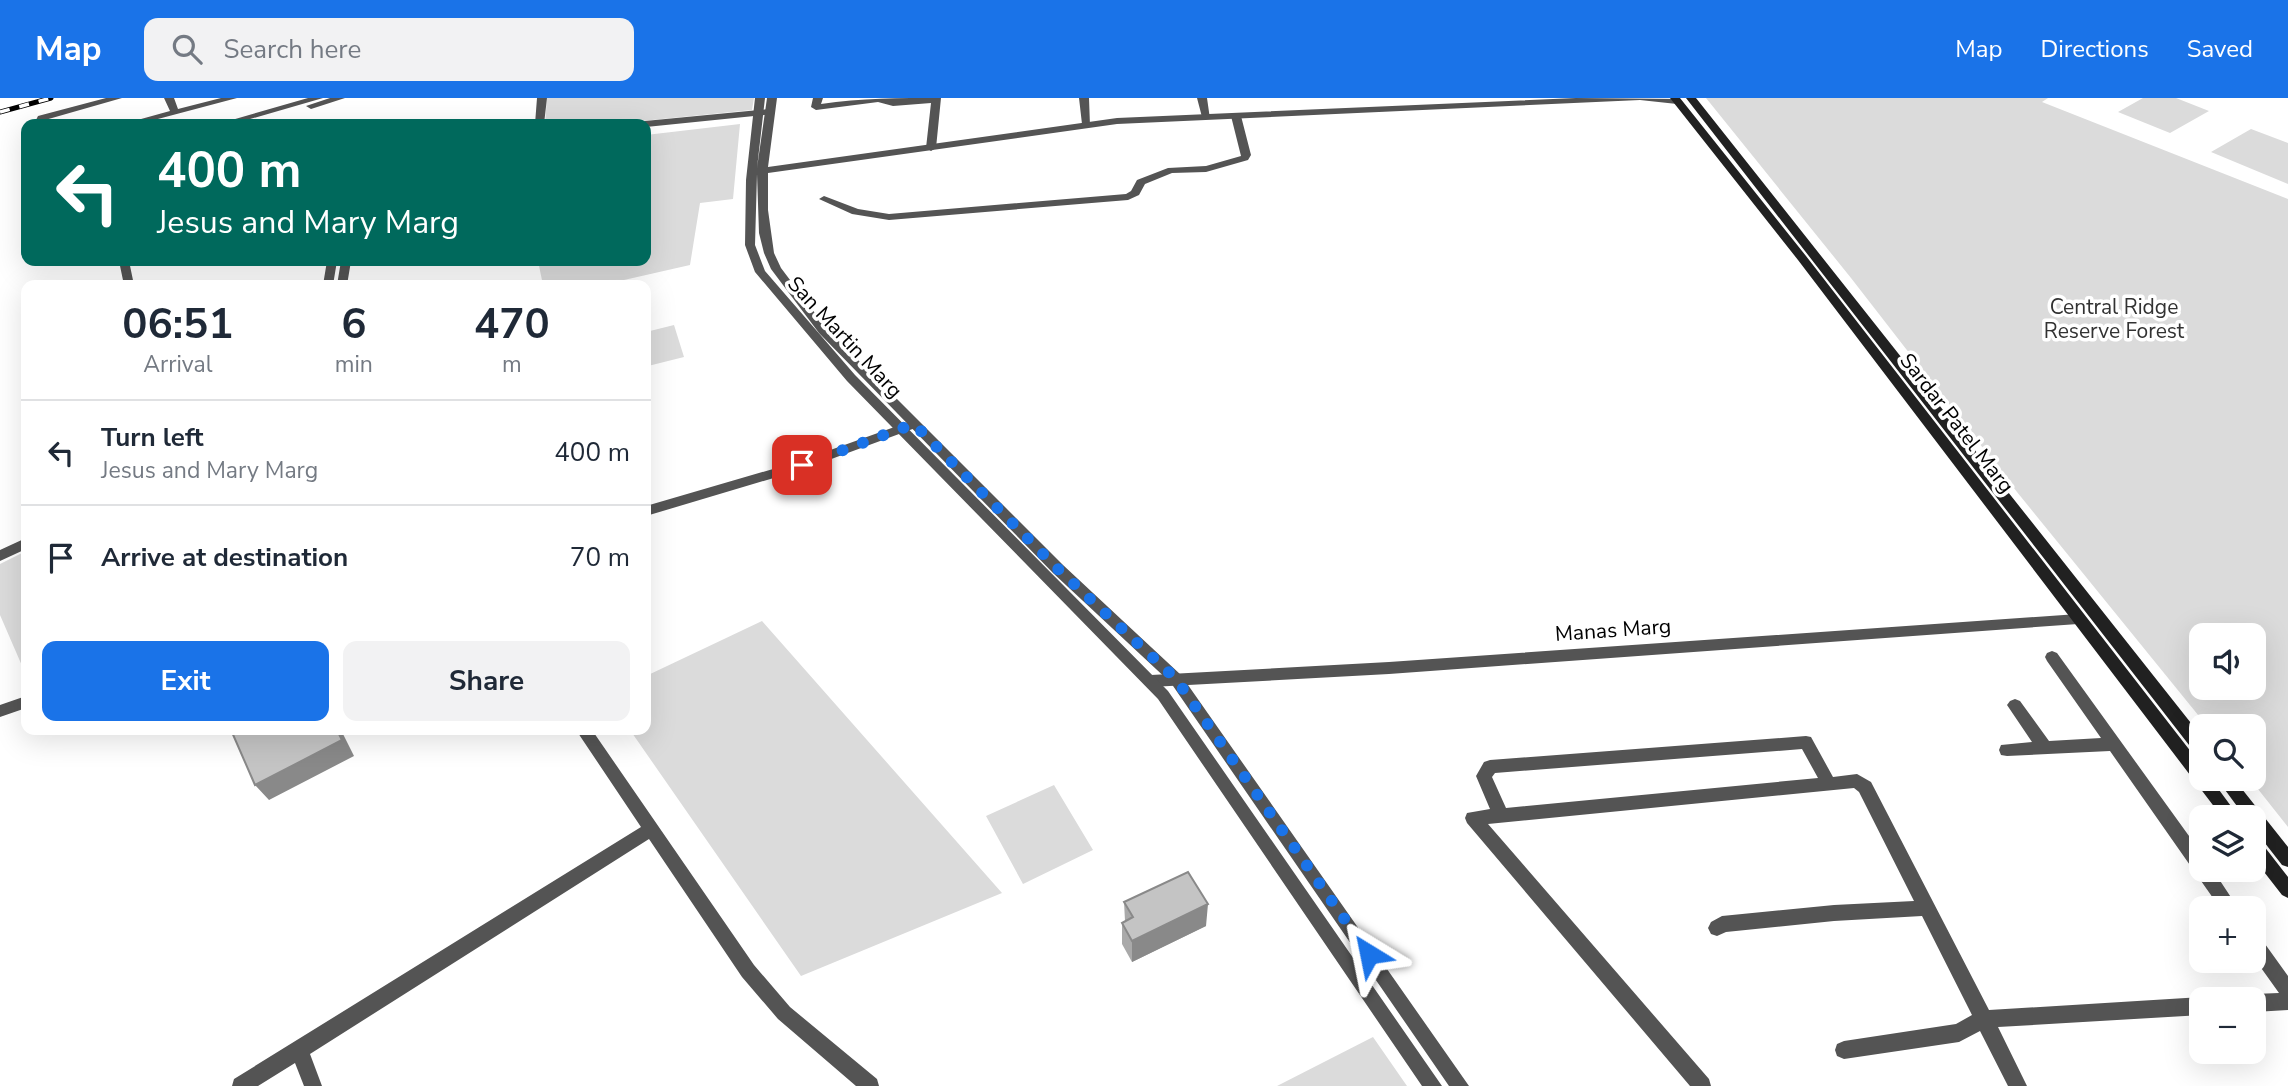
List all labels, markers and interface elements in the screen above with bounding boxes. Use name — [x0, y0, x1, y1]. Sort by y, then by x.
search box — [144, 18, 634, 81]
text: Map — [35, 27, 102, 72]
icon: search — [168, 30, 206, 68]
text: Search here — [224, 32, 361, 67]
text: Map — [1955, 33, 2002, 65]
text: Directions — [2040, 33, 2149, 65]
text: Saved — [2187, 33, 2253, 65]
text: 400 m — [157, 137, 301, 204]
icon: left — [42, 147, 133, 238]
text: Jesus and Mary Marg — [157, 201, 459, 244]
street label: San Martin Marg — [781, 270, 909, 404]
park label: Central Ridge Reserve Forest — [2044, 293, 2185, 345]
text: 06:51 — [122, 296, 233, 353]
text: 6 — [341, 296, 366, 353]
text: 470 — [474, 296, 550, 353]
street label: Sardar Patel Marg — [1893, 347, 2021, 499]
text: Arrival — [143, 349, 212, 380]
text: min — [335, 349, 373, 380]
text: m — [502, 349, 522, 380]
text: Turn left — [101, 420, 204, 455]
icon: left — [42, 434, 80, 472]
text: 400 m — [554, 435, 630, 470]
pin — [772, 435, 832, 495]
icon: arrive — [783, 446, 821, 484]
text: Jesus and Mary Marg — [101, 455, 318, 486]
icon: arrive — [42, 539, 80, 577]
text: Arrive at destination — [101, 540, 348, 575]
text: 70 m — [570, 540, 630, 575]
street label: Manas Marg — [1554, 612, 1672, 648]
map controls — [2189, 623, 2266, 1064]
button: sound — [2189, 623, 2266, 700]
button: Exit — [42, 641, 329, 721]
button: Share — [343, 641, 630, 721]
button: search — [2189, 714, 2266, 791]
button: layers — [2189, 805, 2266, 882]
button: + — [2189, 896, 2266, 973]
position arrow — [1332, 917, 1406, 991]
button: − — [2189, 987, 2266, 1064]

